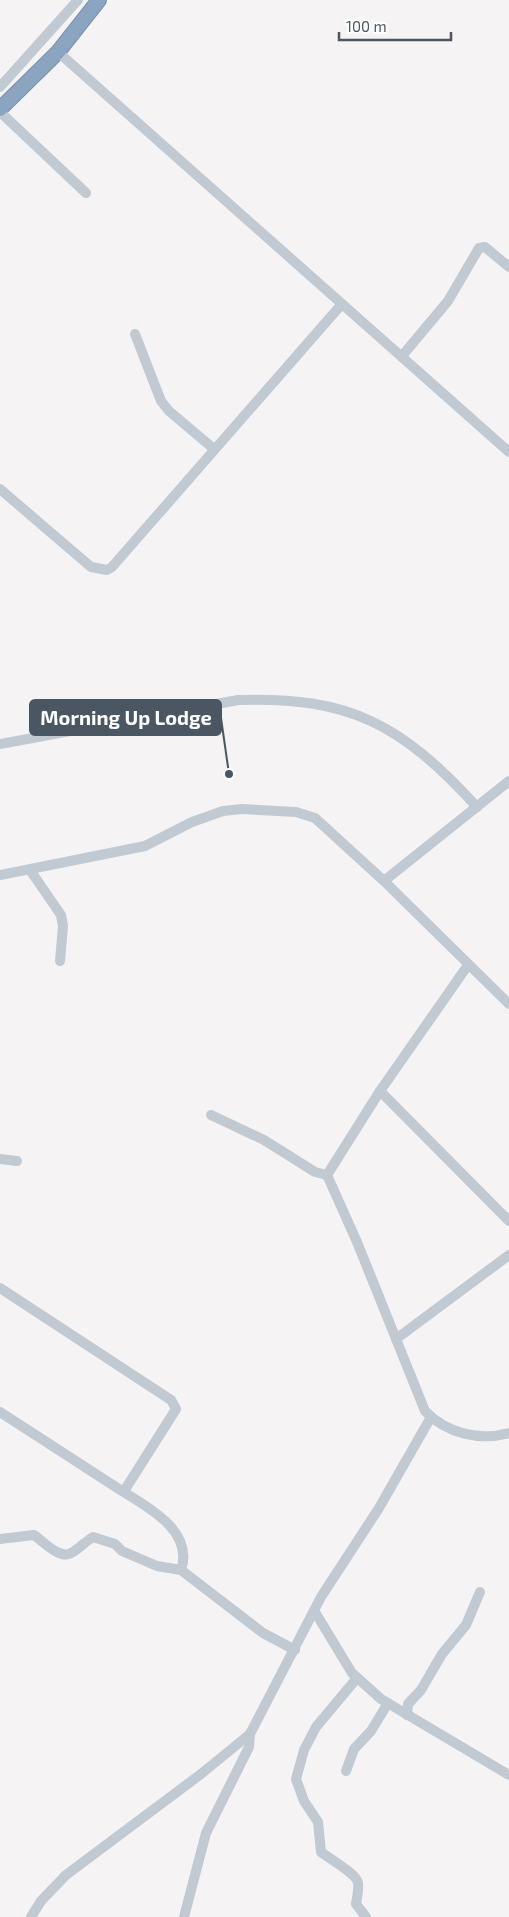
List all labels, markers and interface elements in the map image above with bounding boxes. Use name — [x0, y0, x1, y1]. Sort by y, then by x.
scale bar — [339, 10, 452, 42]
text: 100 m — [346, 17, 387, 35]
callout: Morning Up Lodge — [30, 700, 221, 735]
text: Morning Up Lodge — [40, 705, 212, 729]

